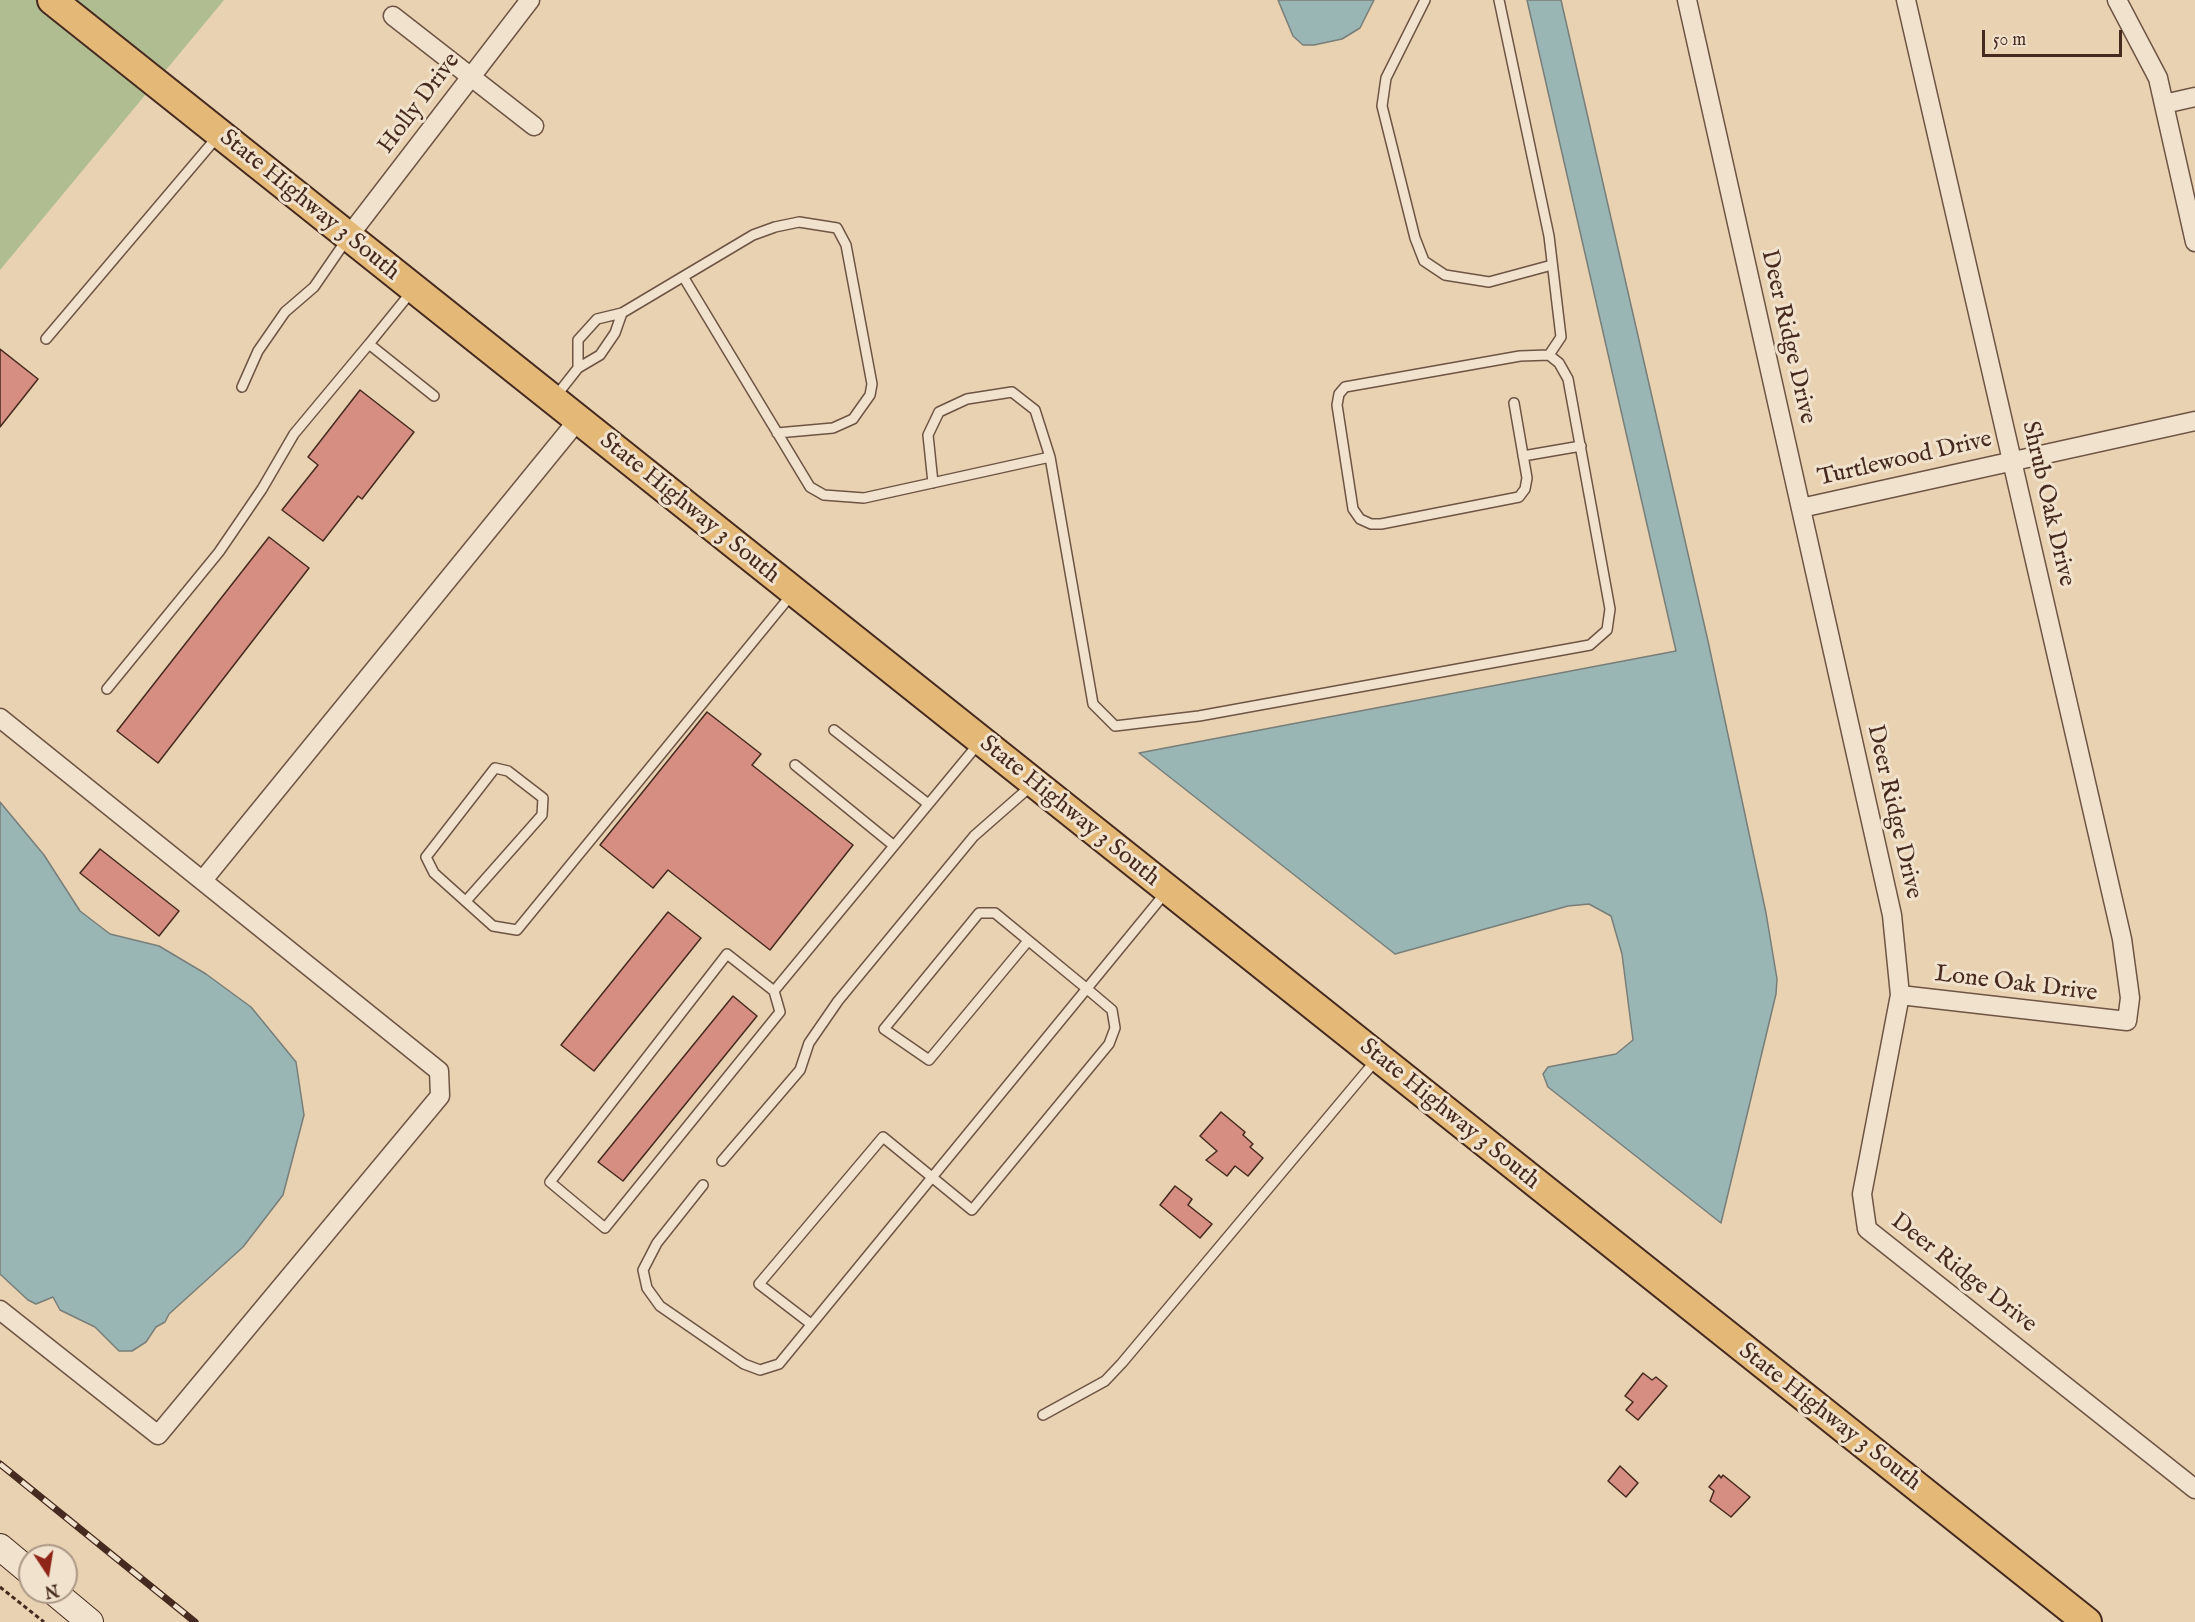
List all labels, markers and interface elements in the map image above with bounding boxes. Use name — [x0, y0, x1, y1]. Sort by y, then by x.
scale bar — [1985, 18, 2124, 56]
text: 50 m — [1993, 29, 2026, 52]
street label: Holly Drive — [373, 48, 467, 160]
street label: State Highway 3 South — [213, 124, 405, 288]
street label: Deer Ridge Drive — [1753, 247, 1821, 427]
street label: Shrub Oak Drive — [2014, 419, 2080, 589]
street label: Turtlewood Drive — [1815, 426, 1995, 494]
street label: State Highway 3 South — [593, 427, 785, 591]
street label: Deer Ridge Drive — [1859, 722, 1927, 902]
street label: State Highway 3 South — [973, 730, 1165, 894]
street label: Lone Oak Drive — [1933, 961, 2099, 1009]
street label: State Highway 3 South — [1353, 1033, 1545, 1197]
street label: Deer Ridge Drive — [1884, 1208, 2042, 1340]
street label: State Highway 3 South — [1732, 1338, 1926, 1498]
north arrow — [18, 1544, 78, 1604]
text: N — [42, 1578, 60, 1601]

